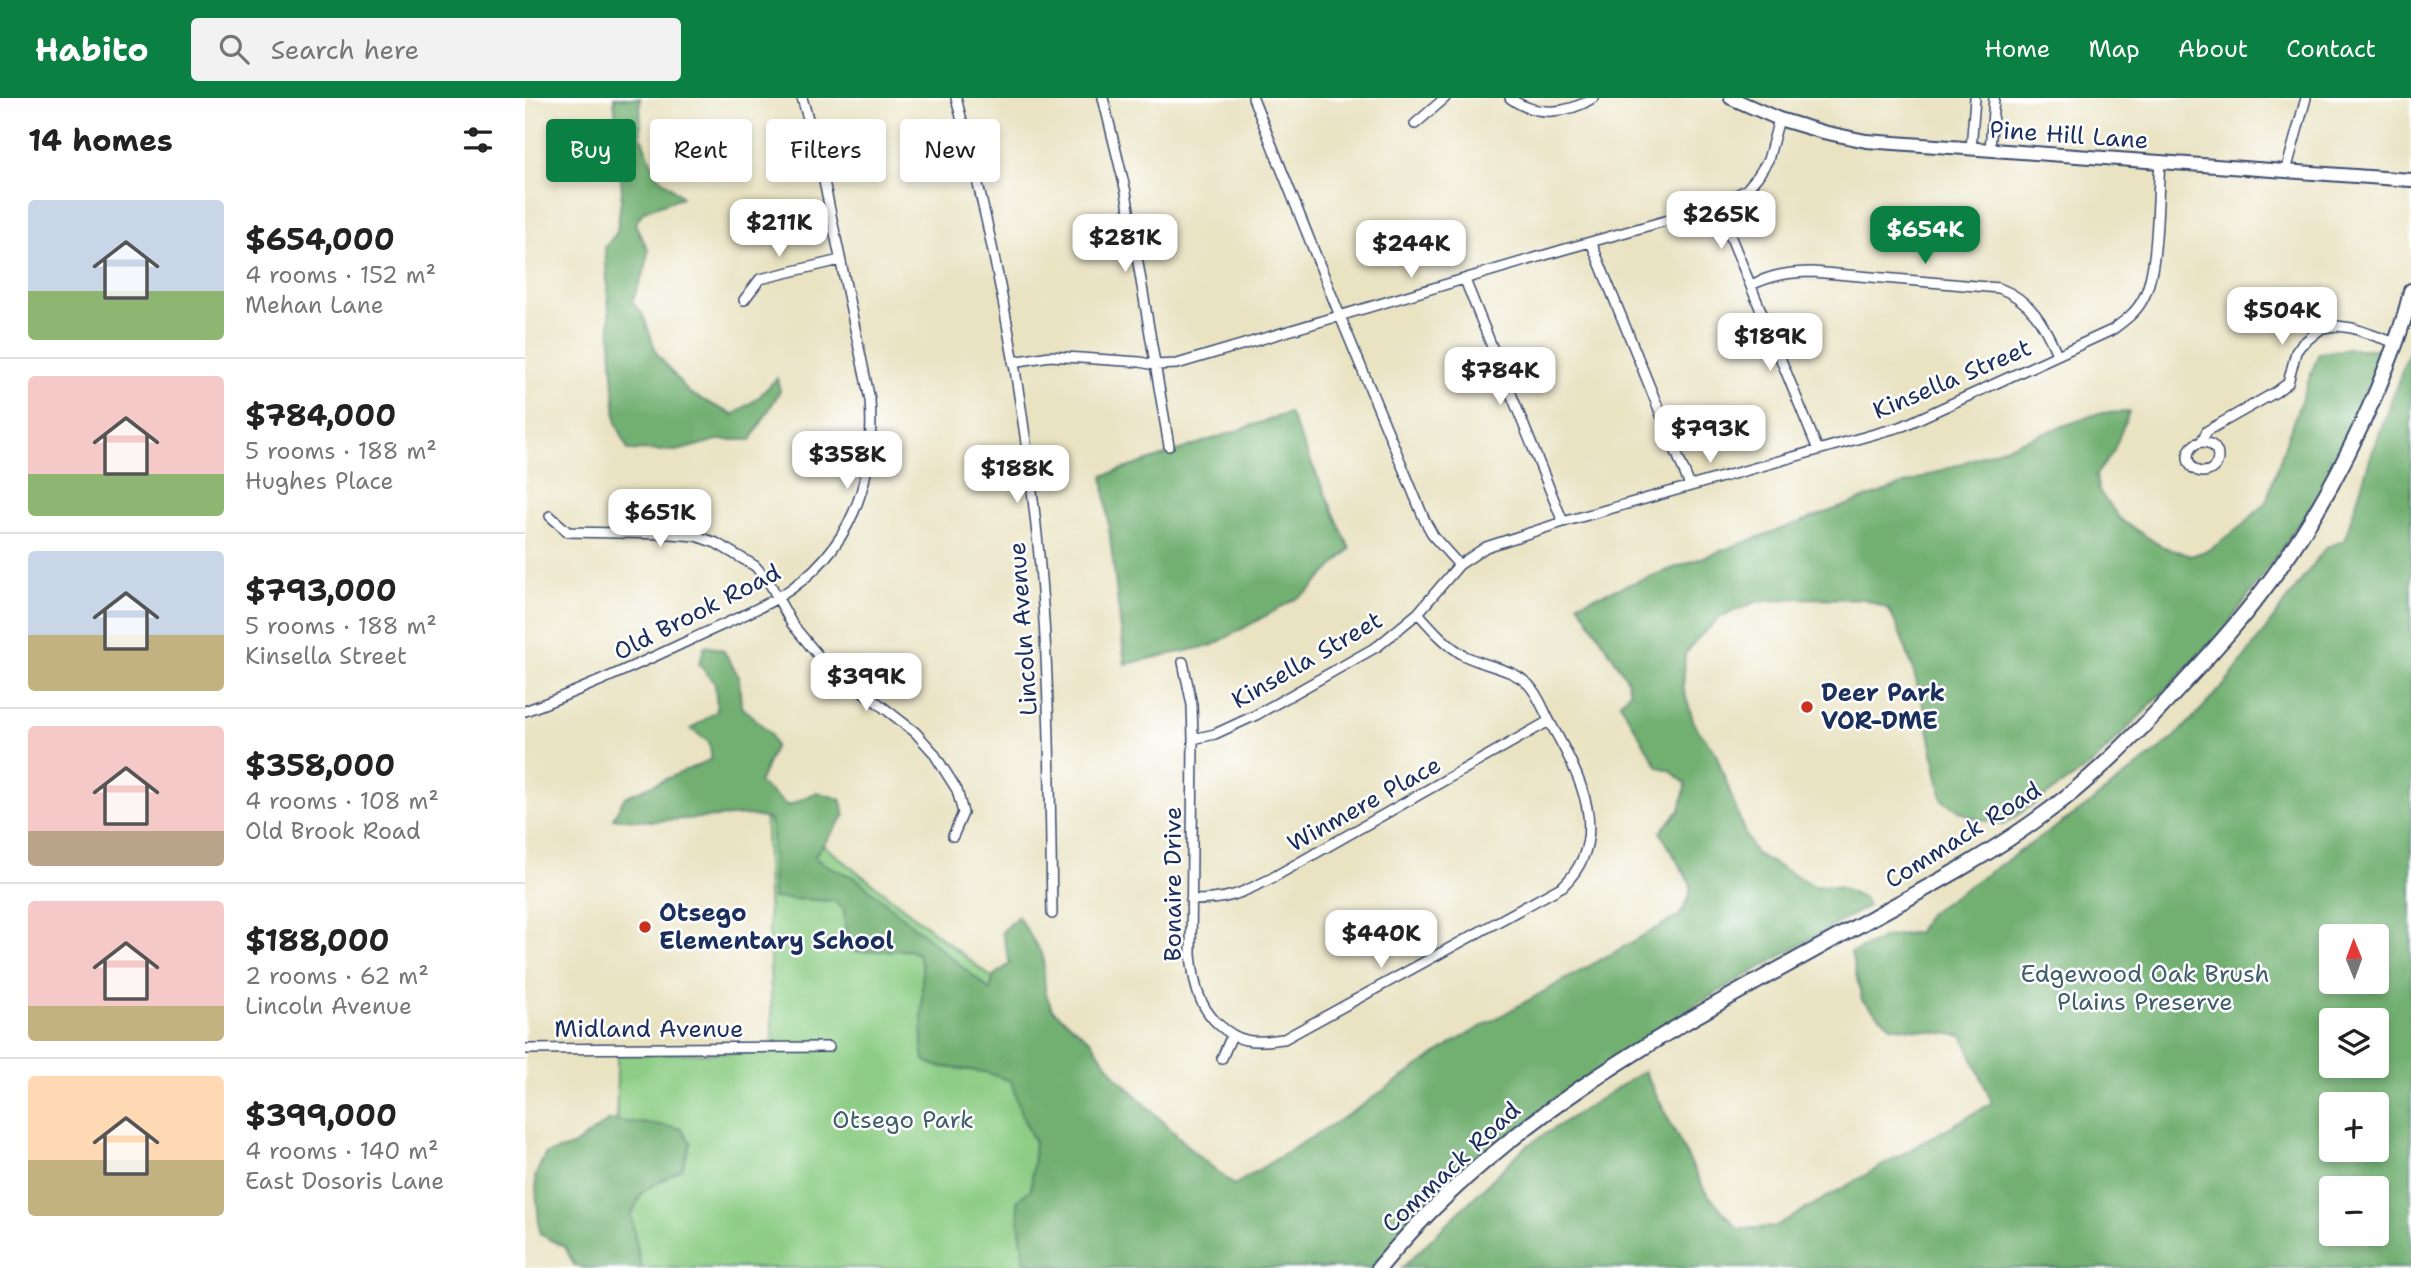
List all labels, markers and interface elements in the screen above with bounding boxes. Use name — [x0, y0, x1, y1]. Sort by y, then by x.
search box — [191, 18, 681, 81]
text: Habito — [35, 27, 149, 72]
icon: search — [215, 30, 253, 68]
text: Search here — [271, 32, 419, 67]
text: Home — [1984, 33, 2050, 65]
text: Map — [2088, 33, 2140, 65]
text: About — [2178, 33, 2248, 65]
text: Contact — [2286, 33, 2376, 65]
street label: Pine Hill Lane — [1989, 113, 2149, 157]
chip: Buy — [546, 119, 636, 182]
chip: Rent — [650, 119, 752, 182]
chip: Filters — [766, 119, 886, 182]
chip: New — [900, 119, 1000, 182]
text: 14 homes — [28, 120, 173, 161]
icon: filters — [459, 121, 497, 159]
pin: $265K — [1672, 192, 1770, 251]
text: $265K — [1683, 199, 1759, 229]
pin: $211K — [730, 200, 828, 259]
pin: $654K — [1876, 206, 1974, 266]
text: $211K — [746, 207, 812, 237]
pin: $281K — [1076, 214, 1174, 274]
text: $654K — [1886, 214, 1964, 244]
text: $654,000 — [245, 219, 395, 260]
pin: $244K — [1362, 220, 1460, 280]
text: $281K — [1089, 222, 1161, 252]
icon: home — [84, 228, 168, 312]
text: $244K — [1372, 228, 1450, 258]
text: 4 rooms · 152 m² — [245, 260, 436, 290]
pin: $504K — [2233, 288, 2331, 347]
text: Mehan Lane — [245, 290, 384, 320]
text: $504K — [2243, 295, 2321, 325]
pin: $189K — [1721, 314, 1819, 373]
text: $189K — [1734, 321, 1806, 351]
street label: Kinsella Street — [1868, 331, 2036, 427]
pin: $784K — [1451, 348, 1549, 407]
text: $784K — [1461, 355, 1539, 385]
text: $784,000 — [245, 395, 396, 436]
icon: home — [84, 404, 168, 488]
pin: $793K — [1661, 406, 1759, 465]
text: $793K — [1671, 413, 1749, 443]
pin: $358K — [798, 432, 896, 491]
text: 5 rooms · 188 m² — [245, 436, 437, 466]
text: $358K — [808, 439, 886, 469]
pin: $188K — [968, 446, 1066, 505]
text: $188K — [980, 453, 1054, 483]
text: Hughes Place — [245, 466, 394, 496]
pin: $651K — [611, 490, 709, 549]
text: $651K — [624, 497, 696, 527]
street label: Lincoln Avenue — [1001, 541, 1045, 717]
street label: Old Brook Road — [608, 556, 786, 668]
text: $793,000 — [245, 570, 397, 611]
icon: home — [84, 579, 168, 663]
street label: Kinsella Street — [1226, 604, 1388, 716]
text: 5 rooms · 188 m² — [245, 611, 437, 641]
text: Kinsella Street — [245, 641, 407, 671]
pin: $399K — [817, 654, 915, 713]
text: $399K — [827, 661, 905, 691]
place label: Deer Park VOR-DME — [1821, 677, 1945, 737]
marker: Deer Park VOR-DME — [1799, 699, 1815, 715]
text: $358,000 — [245, 745, 395, 786]
street label: Winmere Place — [1282, 749, 1446, 859]
icon: home — [84, 754, 168, 838]
street label: Commack Road — [1879, 774, 2047, 896]
text: 4 rooms · 108 m² — [245, 786, 439, 816]
street label: Bonaire Drive — [1157, 807, 1189, 961]
text: Old Brook Road — [245, 816, 421, 846]
place label: Otsego Elementary School — [659, 897, 894, 957]
pin: $440K — [1332, 910, 1430, 970]
text: $440K — [1341, 918, 1421, 948]
marker: Otsego Elementary School — [637, 919, 653, 935]
text: $188,000 — [245, 920, 390, 961]
north arrow — [2319, 924, 2389, 994]
map controls — [2319, 924, 2389, 1246]
icon: home — [84, 929, 168, 1013]
park label: Edgewood Oak Brush Plains Preserve — [2021, 958, 2269, 1018]
text: 2 rooms · 62 m² — [245, 961, 429, 991]
text: Lincoln Avenue — [245, 991, 412, 1021]
button: layers — [2319, 1008, 2389, 1078]
street label: Midland Avenue — [554, 1013, 744, 1045]
button: + — [2319, 1092, 2389, 1162]
street label: Commack Road — [1375, 1094, 1527, 1240]
text: $399,000 — [245, 1095, 397, 1136]
icon: home — [84, 1104, 168, 1188]
park label: Otsego Park — [832, 1104, 974, 1136]
text: 4 rooms · 140 m² — [245, 1136, 439, 1166]
text: East Dosoris Lane — [245, 1166, 444, 1196]
button: − — [2319, 1176, 2389, 1246]

